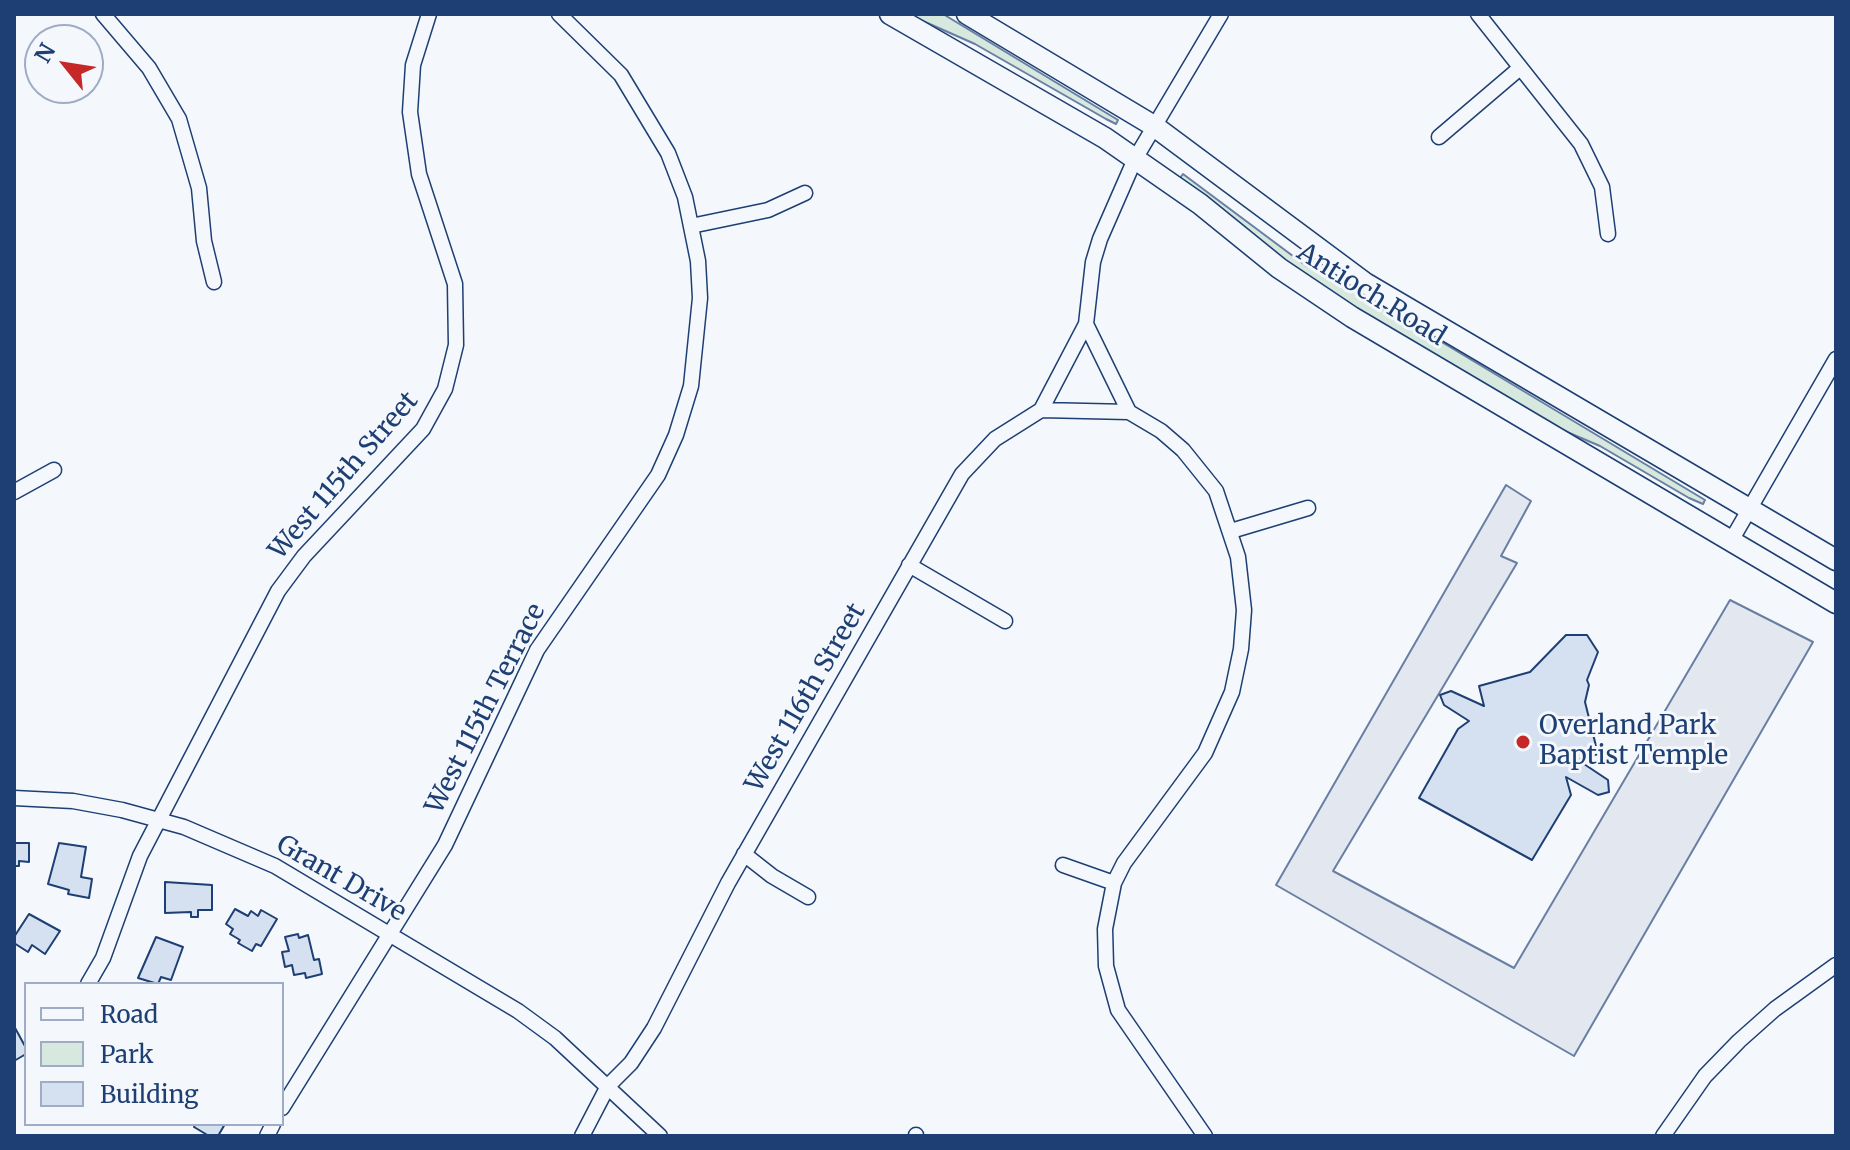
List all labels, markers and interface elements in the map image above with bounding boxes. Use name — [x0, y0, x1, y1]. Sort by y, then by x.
north arrow — [24, 24, 104, 104]
text: N — [28, 38, 61, 68]
street label: Antioch Road — [1291, 237, 1451, 353]
street label: West 115th Street — [263, 386, 425, 566]
street label: West 116th Street — [739, 598, 873, 798]
street label: West 115th Terrace — [420, 599, 552, 819]
place label: Overland Park Baptist Temple — [1539, 711, 1728, 772]
marker: Overland Park Baptist Temple — [1514, 733, 1532, 751]
street label: Grant Drive — [271, 829, 411, 929]
legend — [24, 982, 284, 1126]
text: Road — [100, 999, 158, 1030]
text: Park — [100, 1039, 153, 1070]
text: Building — [100, 1079, 199, 1110]

